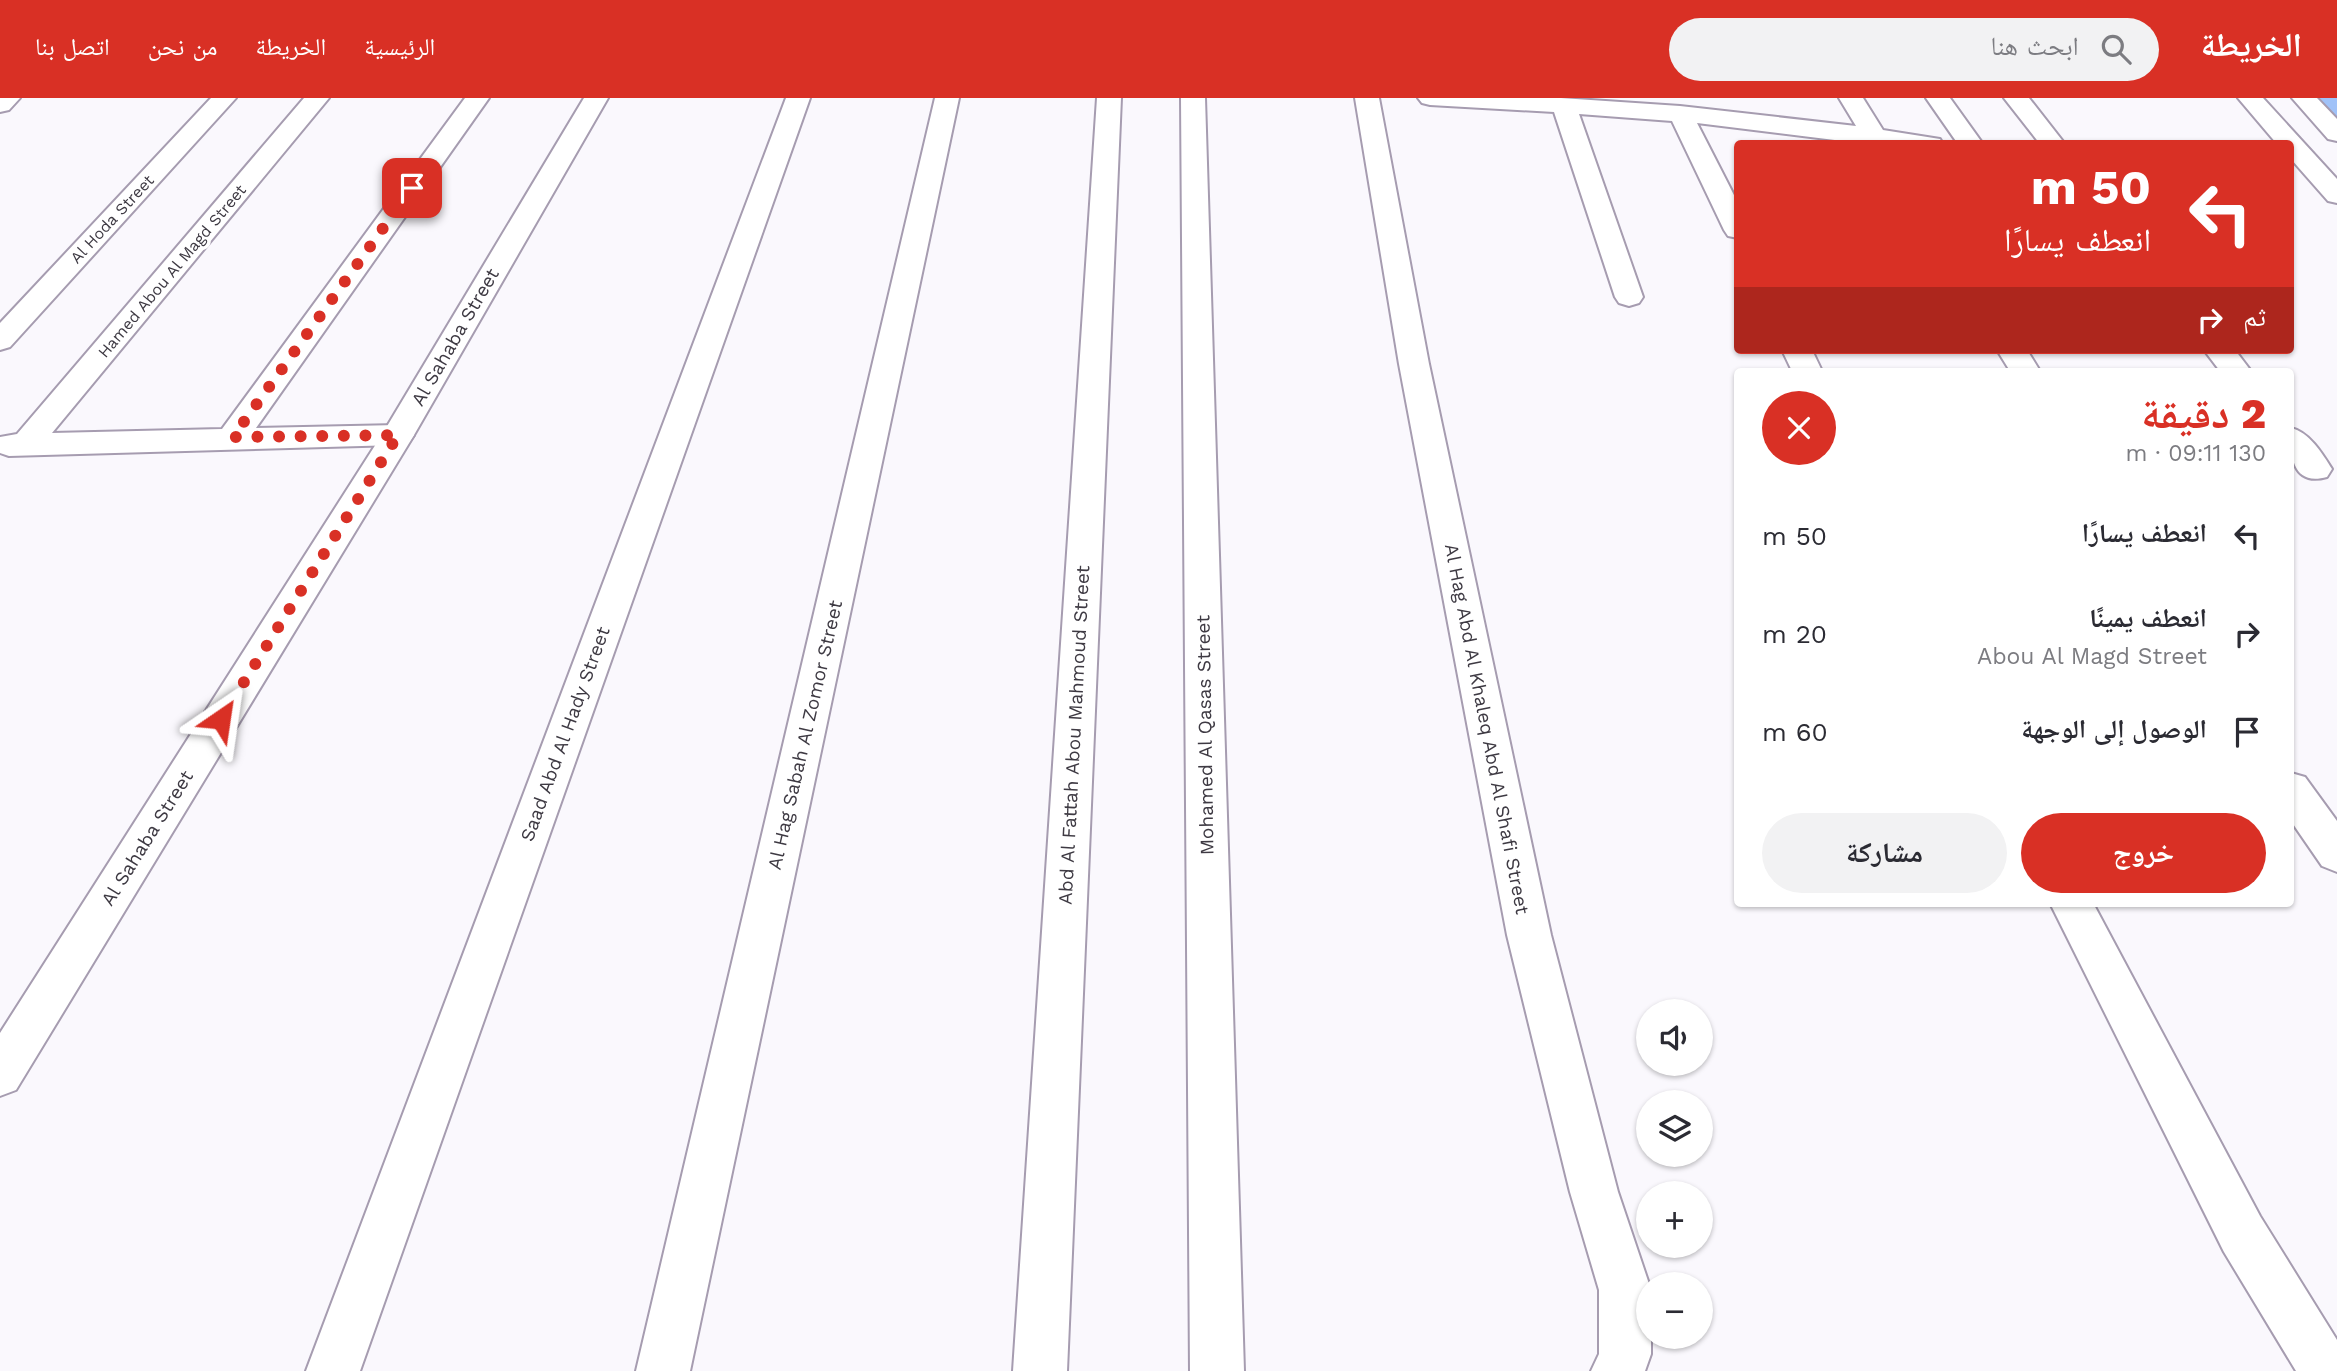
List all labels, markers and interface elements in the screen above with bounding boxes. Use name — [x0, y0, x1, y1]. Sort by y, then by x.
search box — [1669, 18, 2159, 81]
text: الخريطة — [2201, 25, 2302, 64]
icon: search — [2097, 30, 2135, 68]
text: ابحث هنا — [1991, 31, 2079, 61]
text: اتصل بنا — [35, 33, 110, 61]
text: من نحن — [148, 33, 217, 61]
text: الخريطة — [255, 33, 326, 61]
text: الرئيسية — [364, 33, 435, 61]
pin — [382, 158, 442, 218]
text: 50 m — [2031, 158, 2151, 216]
icon: left — [2175, 168, 2266, 259]
icon: arrive — [393, 169, 431, 207]
street label: Al Hoda Street — [66, 171, 158, 267]
street label: Hamed Abou Al Magd Street — [94, 180, 250, 361]
text: انعطف يسارًا — [2004, 221, 2151, 259]
street label: Al Sahaba Street — [406, 264, 504, 410]
icon: right — [2191, 301, 2229, 339]
text: ثم — [2243, 302, 2266, 332]
text: 2 دقيقة — [2141, 389, 2266, 438]
button: close — [1762, 391, 1836, 465]
text: 130 m · 09:11 — [2125, 440, 2266, 467]
icon: left — [2228, 517, 2266, 555]
text: انعطف يسارًا — [2082, 518, 2207, 548]
text: 50 m — [1762, 521, 1827, 551]
street label: Al Hag Abd Al Khaleq Abd Al Shafi Street — [1440, 542, 1534, 916]
street label: Abd Al Fattah Abou Mahmoud Street — [1054, 565, 1094, 905]
street label: Al Hag Sabah Al Zomor Street — [763, 598, 847, 872]
text: انعطف يمينًا — [2089, 603, 2207, 633]
street label: Mohamed Al Qasas Street — [1191, 615, 1219, 855]
icon: right — [2228, 615, 2266, 653]
text: 20 m — [1762, 619, 1827, 649]
street label: Saad Abd Al Hady Street — [515, 623, 615, 845]
text: Abou Al Magd Street — [1977, 643, 2207, 670]
position arrow — [184, 682, 258, 756]
icon: arrive — [2228, 713, 2266, 751]
text: الوصول إلى الوجهة — [2021, 714, 2207, 744]
text: 60 m — [1762, 717, 1828, 747]
street label: Al Sahaba Street — [96, 766, 198, 910]
button: مشاركة — [1762, 813, 2007, 893]
button: خروج — [2021, 813, 2266, 893]
map controls — [1636, 999, 1713, 1349]
button: sound — [1636, 999, 1713, 1076]
button: layers — [1636, 1090, 1713, 1167]
button: + — [1636, 1181, 1713, 1258]
button: − — [1636, 1272, 1713, 1349]

